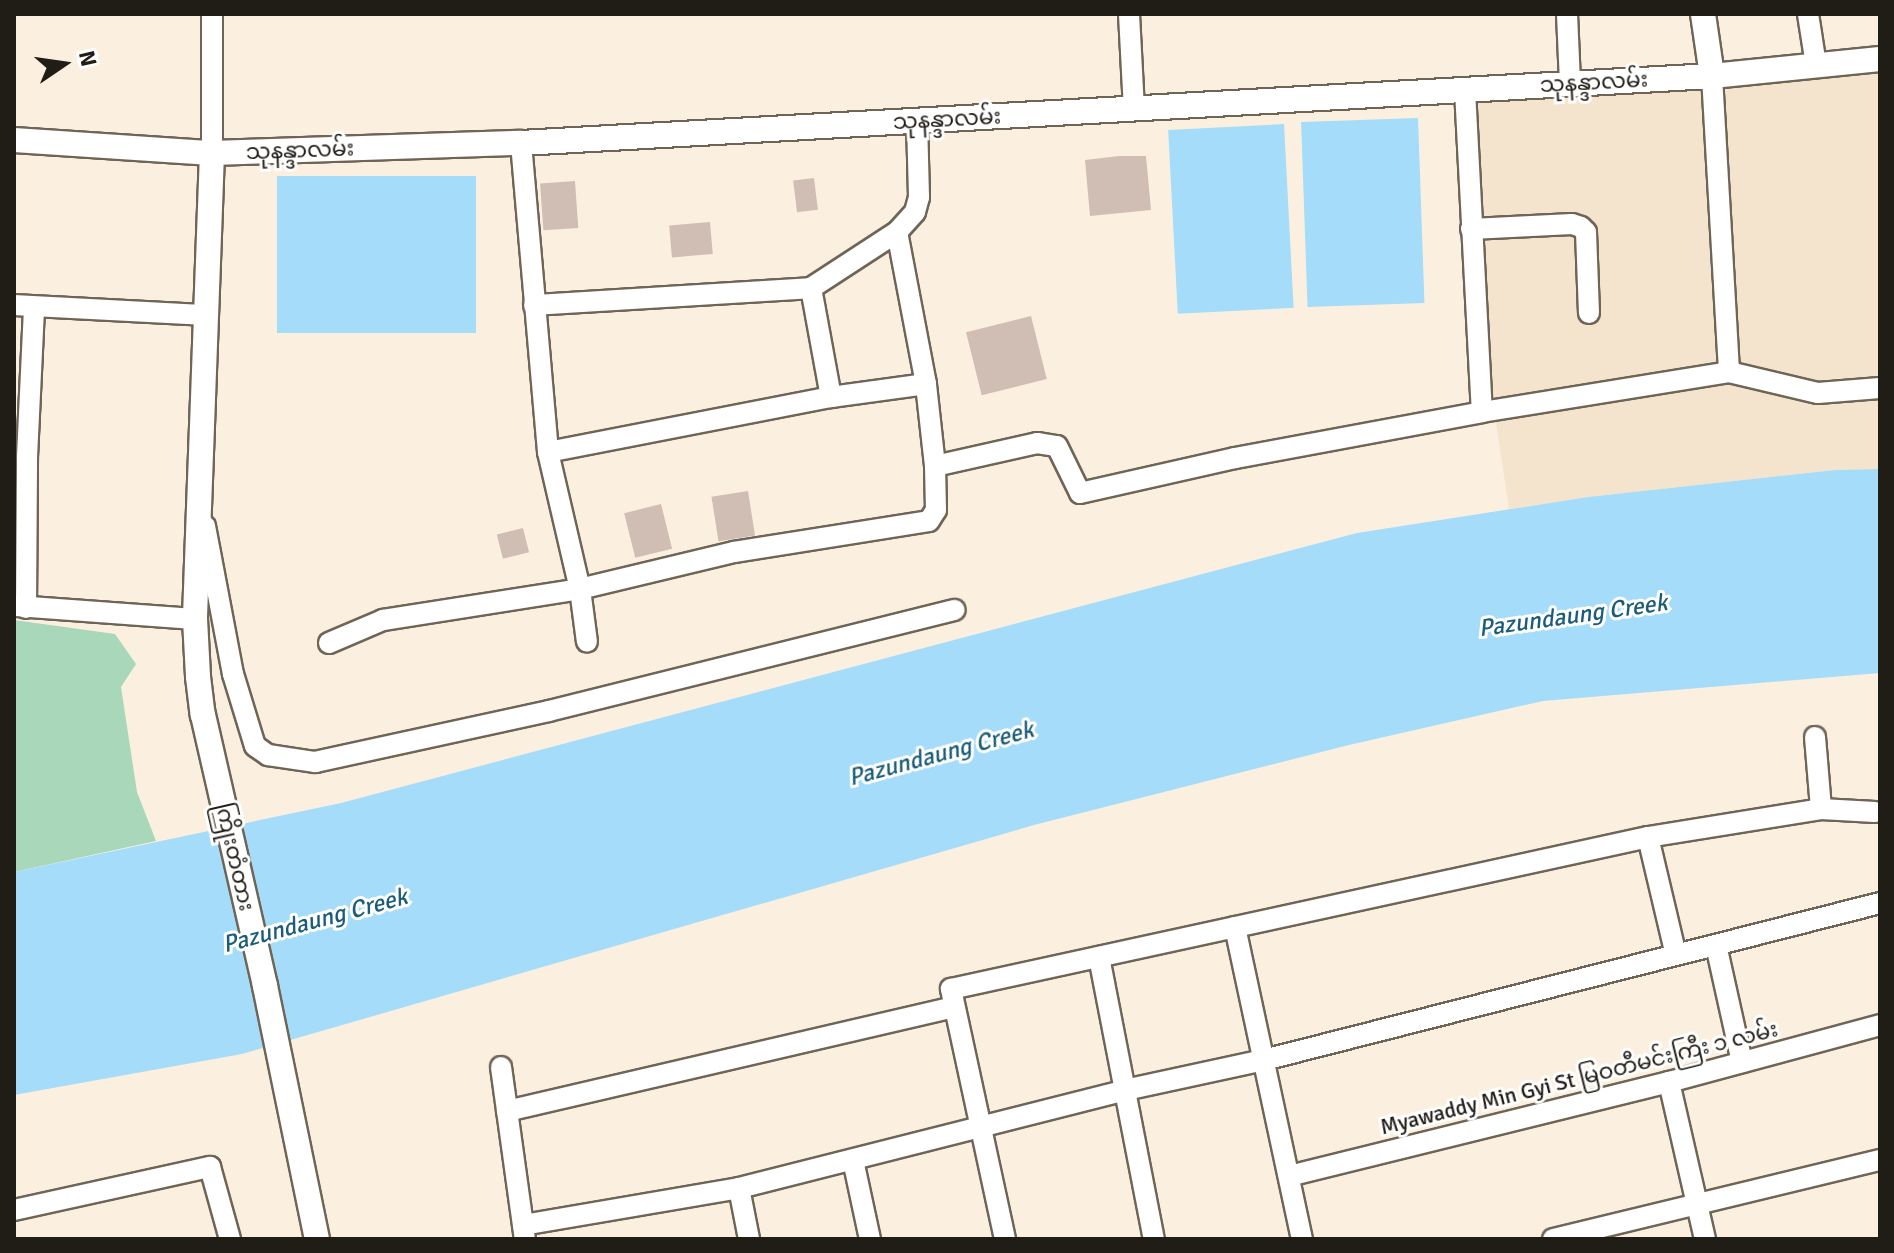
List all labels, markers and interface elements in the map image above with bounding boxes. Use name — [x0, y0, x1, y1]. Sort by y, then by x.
north arrow — [24, 24, 104, 104]
text: N — [73, 48, 103, 69]
street label: သုနန္ဒာလမ်း — [1539, 66, 1649, 98]
street label: သုနန္ဒာလမ်း — [892, 103, 1002, 135]
street label: သုနန္ဒာလမ်း — [245, 135, 355, 165]
water label: Pazundaung Creek — [1477, 589, 1669, 643]
water label: Pazundaung Creek — [845, 715, 1037, 793]
street label: ကြိုးတံတား — [210, 800, 260, 914]
water label: Pazundaung Creek — [219, 882, 411, 960]
street label: Myawaddy Min Gyi St မြဝတီမင်းကြီး ၁ လမ်း — [1377, 1016, 1781, 1140]

